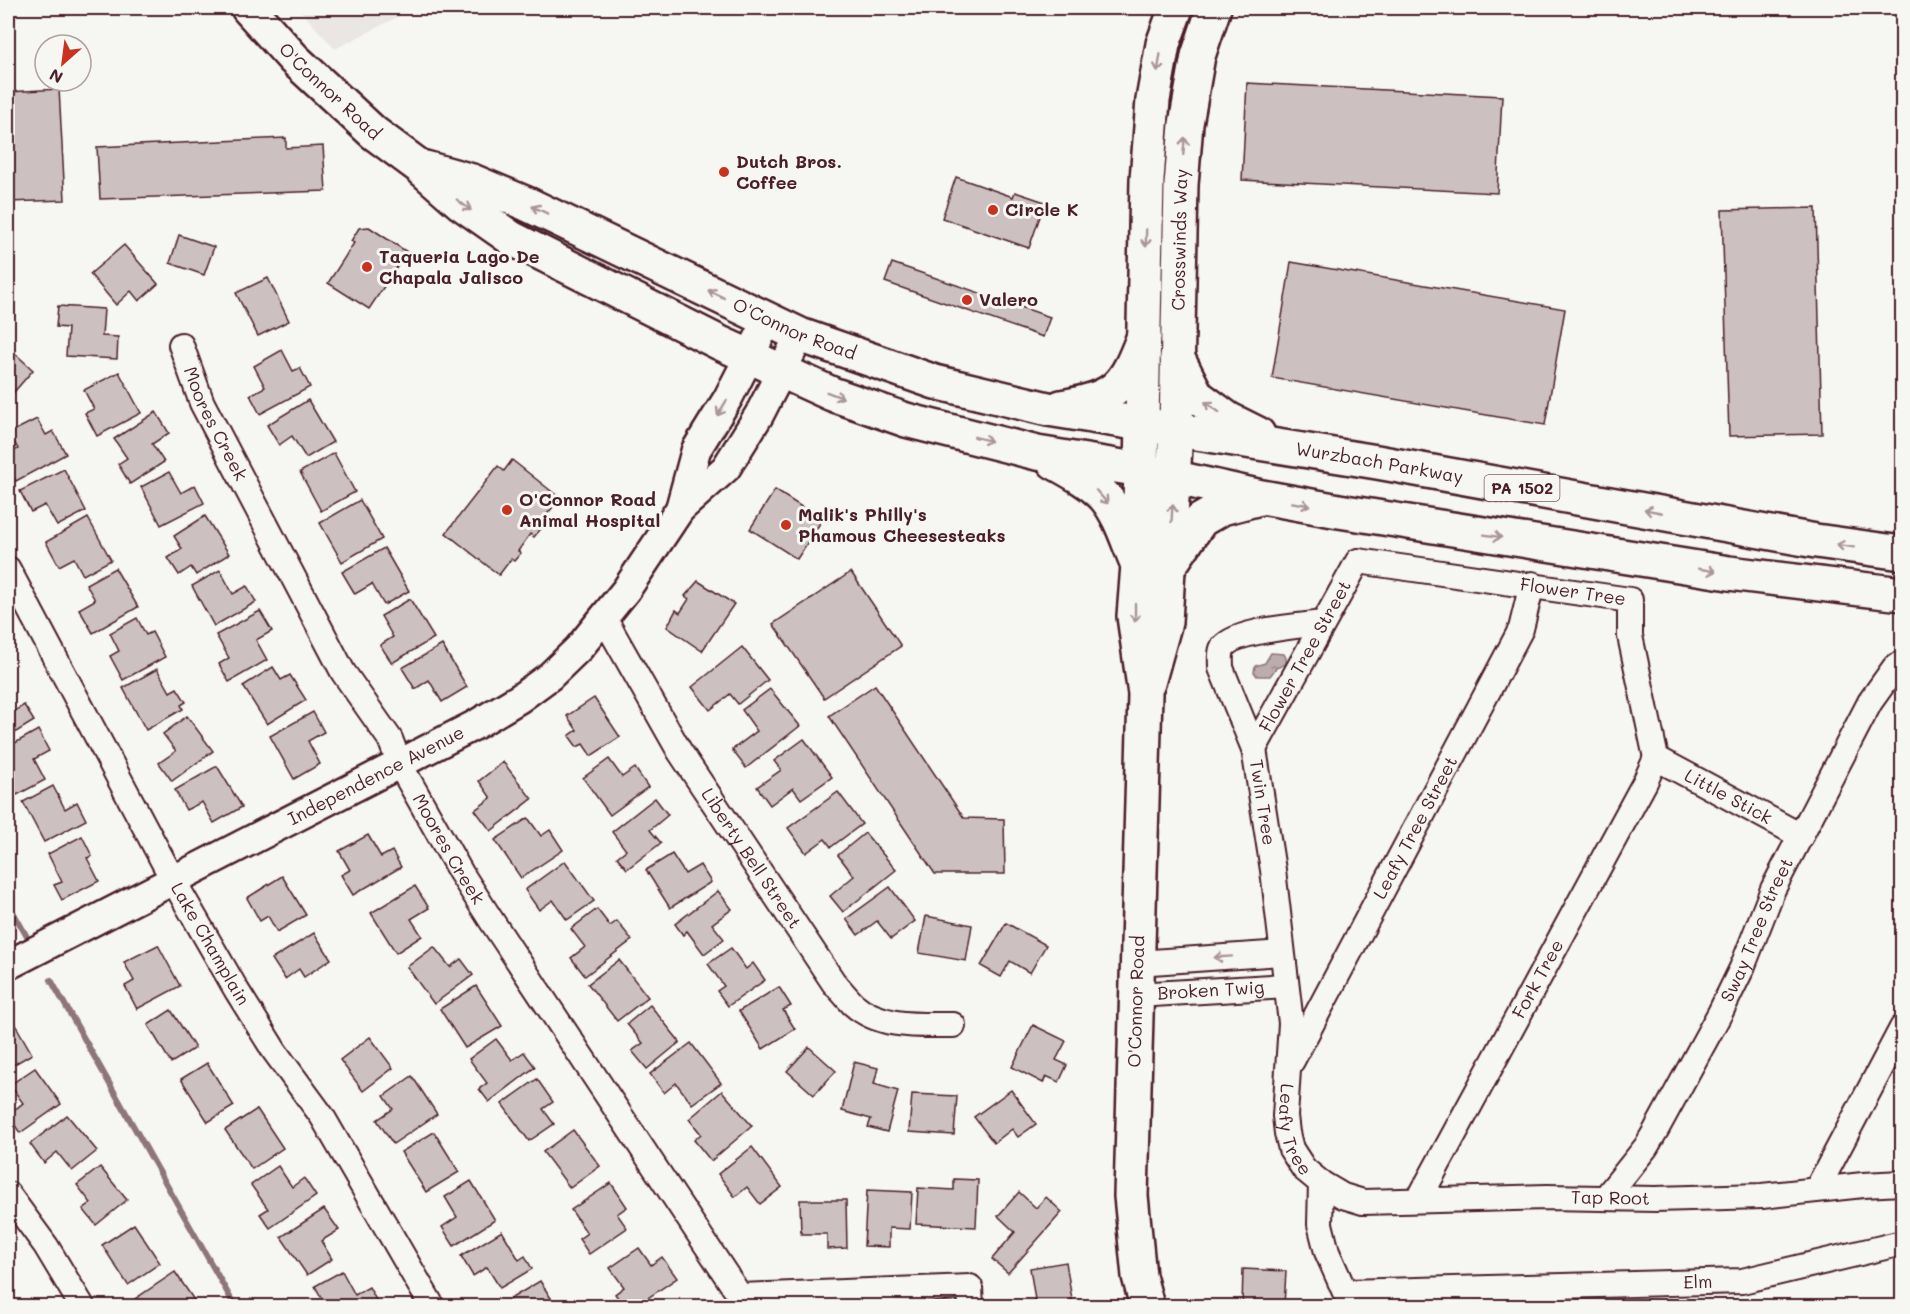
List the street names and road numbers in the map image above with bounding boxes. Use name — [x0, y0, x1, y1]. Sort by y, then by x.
street label: O'Connor Road — [274, 37, 387, 145]
street label: Crosswinds Way — [1165, 168, 1193, 311]
street label: O'Connor Road — [729, 292, 860, 365]
street label: Moores Creek — [179, 363, 254, 485]
street label: Wurzbach Parkway — [1294, 436, 1465, 488]
road number: PA 1502 — [1484, 475, 1559, 501]
street label: Flower Tree — [1519, 571, 1628, 610]
street label: Flower Tree Street — [1253, 576, 1356, 736]
street label: Independence Avenue — [284, 720, 468, 830]
street label: Leafy Tree Street — [1367, 752, 1462, 903]
street label: Twin Tree — [1245, 758, 1282, 847]
street label: Little Stick — [1681, 763, 1777, 829]
street label: Liberty Bell Street — [696, 783, 807, 933]
street label: Moores Creek — [408, 789, 491, 908]
street label: Sway Tree Street — [1714, 853, 1798, 1006]
street label: Lake Champlain — [166, 878, 256, 1009]
street label: O'Connor Road — [1122, 935, 1149, 1068]
street label: Fork Tree — [1506, 935, 1568, 1022]
street label: Broken Twig — [1157, 974, 1265, 1005]
street label: Leafy Tree — [1274, 1083, 1318, 1180]
street label: Tap Root — [1571, 1184, 1650, 1210]
street label: Elm — [1683, 1269, 1713, 1294]

